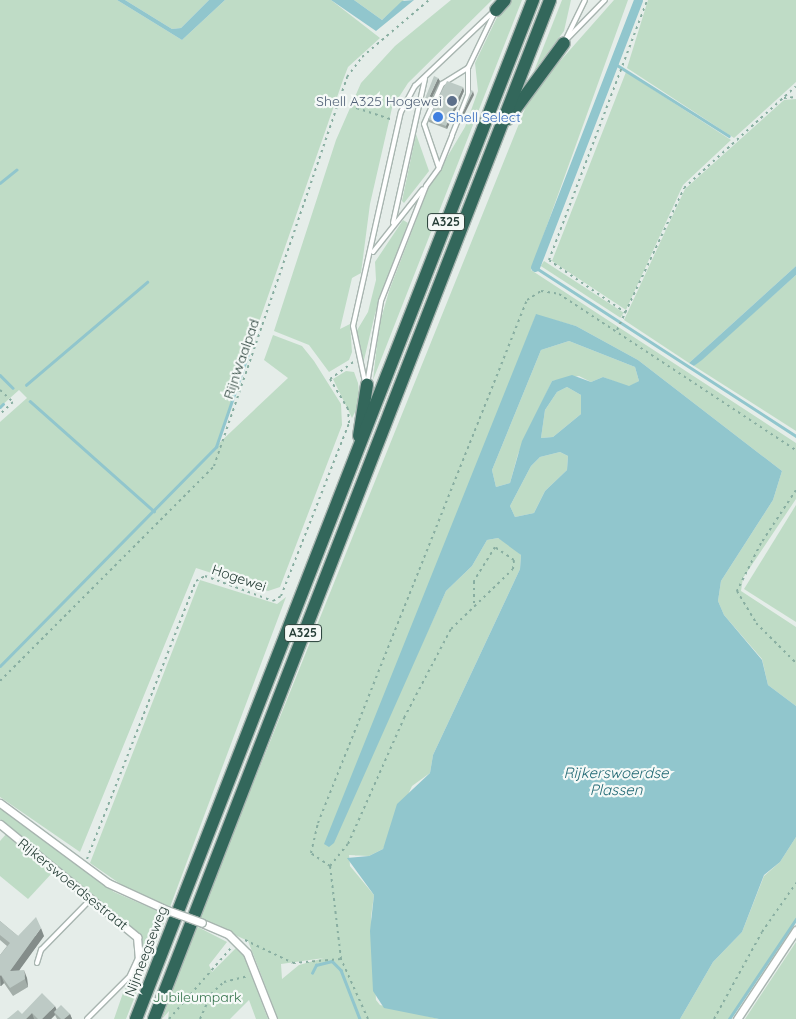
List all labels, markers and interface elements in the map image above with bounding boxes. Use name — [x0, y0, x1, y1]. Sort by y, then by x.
place label: Shell A325 Hogewei — [316, 93, 442, 109]
marker: Shell A325 Hogewei — [446, 95, 458, 107]
place label: Shell Select — [448, 109, 521, 125]
marker: Shell Select — [432, 111, 444, 123]
road number: A325 — [426, 212, 466, 232]
street label: RijnWaalpad — [219, 317, 263, 401]
street label: Hogewei — [210, 561, 268, 595]
road number: A325 — [283, 624, 323, 642]
water label: Rijkerswoerdse Plassen — [563, 763, 669, 798]
street label: Rijkerswoerdsestraat — [15, 835, 131, 933]
street label: Nijmeegseweg — [121, 903, 171, 999]
park label: Jubileumpark — [152, 989, 242, 1005]

